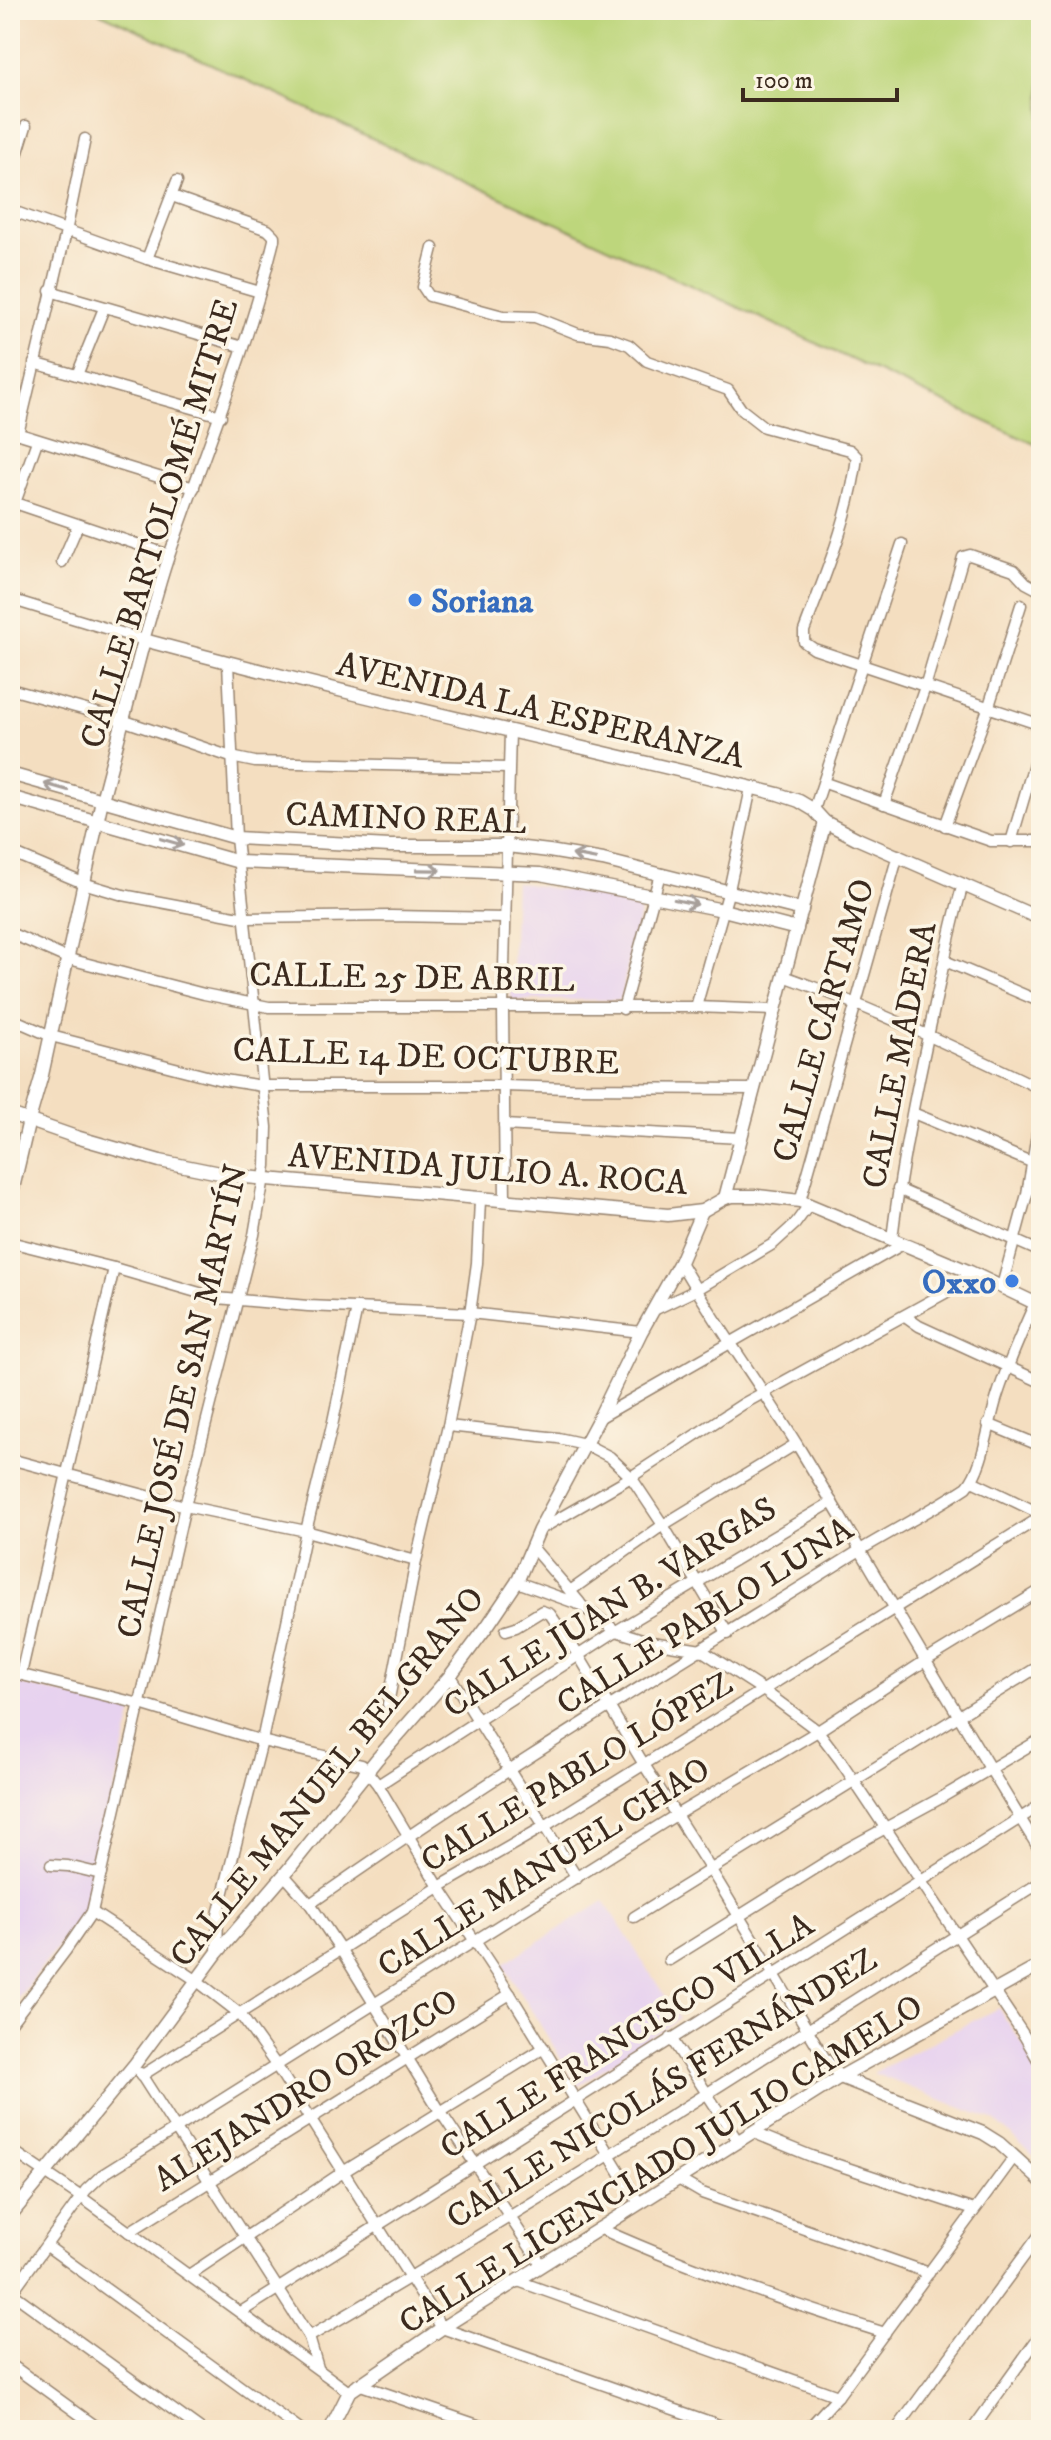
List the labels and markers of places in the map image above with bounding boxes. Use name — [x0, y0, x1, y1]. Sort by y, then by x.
place label: Soriana — [431, 581, 534, 623]
marker: Soriana — [406, 591, 424, 609]
place label: Oxxo — [922, 1262, 996, 1304]
marker: Oxxo — [1003, 1272, 1021, 1290]

